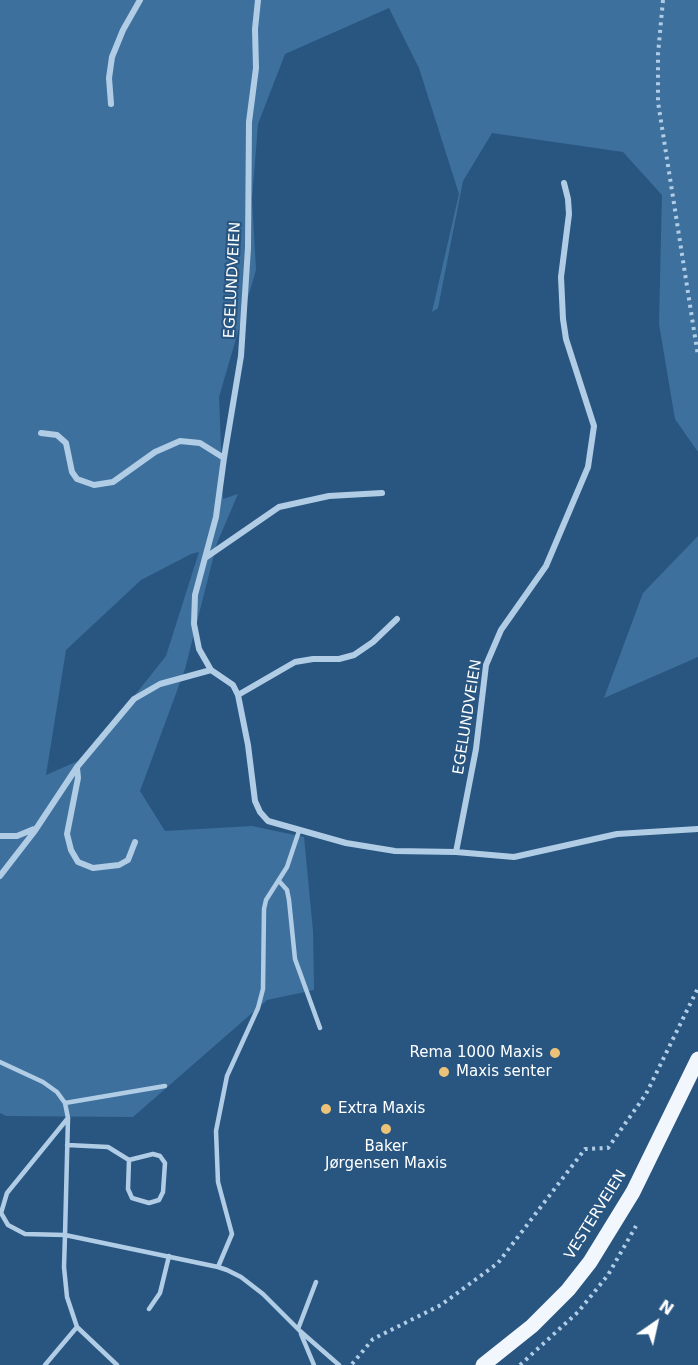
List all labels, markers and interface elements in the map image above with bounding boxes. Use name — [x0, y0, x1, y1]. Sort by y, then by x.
street label: EGELUNDVEIEN — [221, 221, 245, 339]
street label: EGELUNDVEIEN — [450, 658, 486, 776]
place label: Rema 1000 Maxis — [410, 1044, 543, 1062]
marker: Rema 1000 Maxis — [548, 1046, 562, 1060]
place label: Maxis senter — [456, 1063, 552, 1081]
marker: Maxis senter — [437, 1065, 451, 1079]
place label: Extra Maxis — [338, 1100, 425, 1118]
marker: Extra Maxis — [319, 1102, 333, 1116]
marker: Baker Jørgensen Maxis — [379, 1122, 393, 1136]
place label: Baker Jørgensen Maxis — [325, 1138, 447, 1173]
street label: VESTERVEIEN — [561, 1167, 631, 1263]
north arrow — [626, 1293, 686, 1353]
text: N — [655, 1296, 677, 1319]

